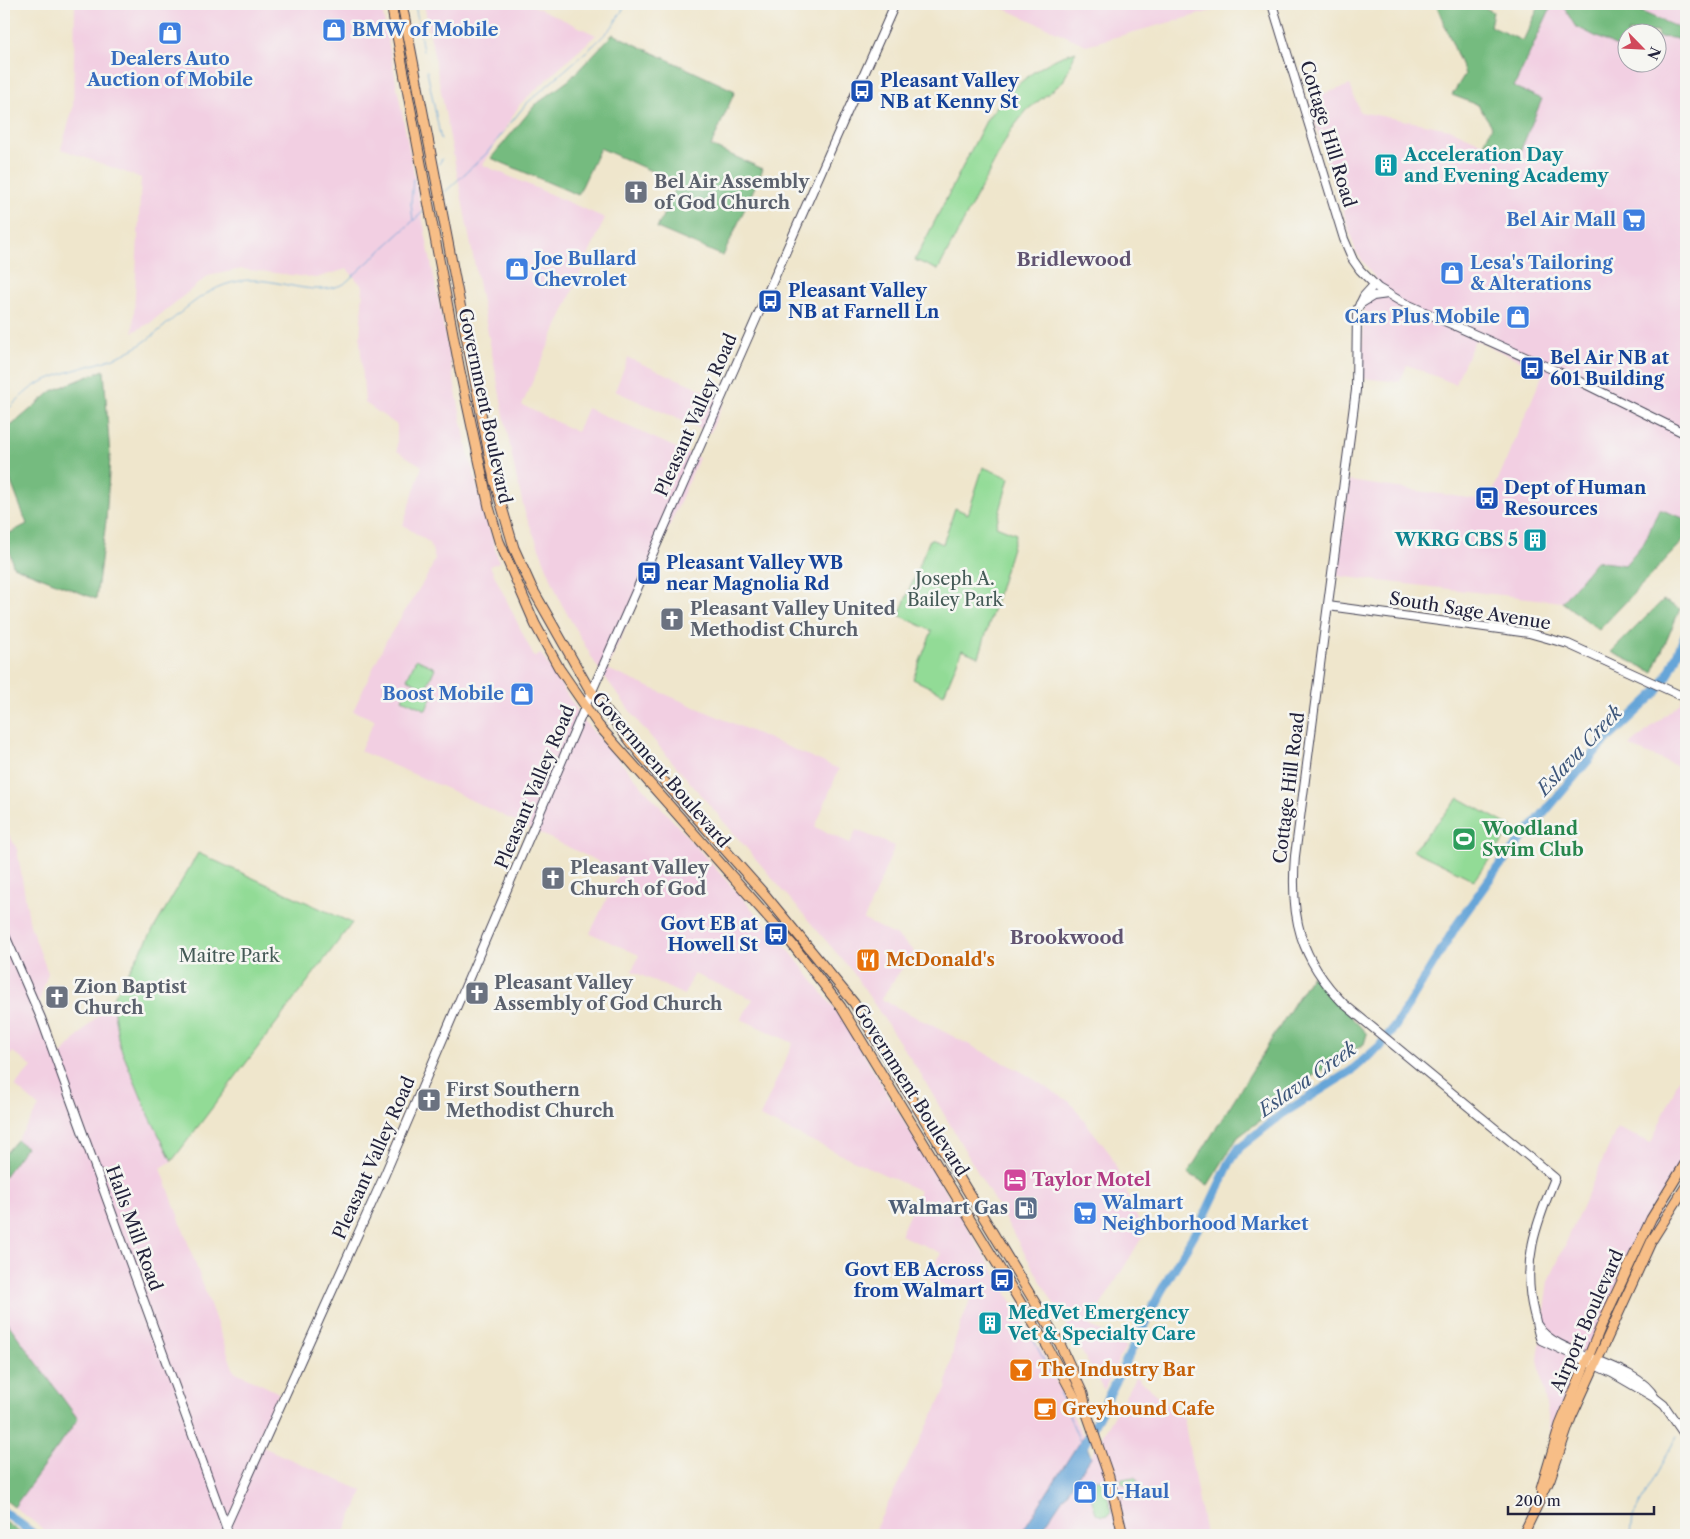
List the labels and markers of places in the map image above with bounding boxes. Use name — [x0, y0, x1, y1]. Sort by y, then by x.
shop icon: BMW of Mobile — [321, 17, 347, 43]
place label: BMW of Mobile — [352, 19, 499, 41]
shop icon: Dealers Auto Auction of Mobile — [157, 20, 183, 46]
place label: Dealers Auto Auction of Mobile — [86, 48, 253, 91]
place label: Pleasant Valley NB at Kenny St — [880, 70, 1020, 113]
bus stop icon: Pleasant Valley NB at Kenny St — [849, 78, 875, 104]
place label: Acceleration Day and Evening Academy — [1403, 144, 1609, 187]
building icon: Acceleration Day and Evening Academy — [1373, 152, 1399, 178]
place label: Bel Air Assembly of God Church — [654, 171, 810, 214]
church icon: Bel Air Assembly of God Church — [623, 179, 649, 205]
supermarket icon: Bel Air Mall — [1621, 207, 1647, 233]
place label: Bel Air Mall — [1506, 209, 1616, 231]
place label: Joe Bullard Chevrolet — [531, 248, 637, 291]
place label: Lesa's Tailoring & Alterations — [1470, 252, 1613, 295]
shop icon: Joe Bullard Chevrolet — [504, 256, 530, 282]
shop icon: Lesa's Tailoring & Alterations — [1439, 260, 1465, 286]
place label: Pleasant Valley NB at Farnell Ln — [788, 280, 940, 323]
bus stop icon: Pleasant Valley NB at Farnell Ln — [757, 288, 783, 314]
shop icon: Cars Plus Mobile — [1505, 304, 1531, 330]
place label: Cars Plus Mobile — [1345, 306, 1500, 328]
place label: Bel Air NB at 601 Building — [1550, 347, 1670, 390]
bus stop icon: Bel Air NB at 601 Building — [1519, 355, 1545, 381]
place label: Dept of Human Resources — [1504, 477, 1647, 520]
bus stop icon: Dept of Human Resources — [1474, 485, 1500, 511]
building icon: WKRG CBS 5 — [1522, 527, 1548, 553]
place label: WKRG CBS 5 — [1394, 529, 1518, 551]
place label: Pleasant Valley WB near Magnolia Rd — [666, 552, 843, 595]
bus stop icon: Pleasant Valley WB near Magnolia Rd — [636, 560, 662, 586]
place label: Pleasant Valley United Methodist Church — [690, 598, 896, 641]
church icon: Pleasant Valley United Methodist Church — [659, 606, 685, 632]
shop icon: Boost Mobile — [509, 681, 535, 707]
place label: Boost Mobile — [382, 683, 504, 705]
place label: Woodland Swim Club — [1481, 818, 1584, 861]
sports icon: Woodland Swim Club — [1451, 826, 1477, 852]
place label: Pleasant Valley Church of God — [570, 857, 710, 900]
church icon: Pleasant Valley Church of God — [540, 865, 566, 891]
place label: Govt EB at Howell St — [660, 913, 759, 956]
bus stop icon: Govt EB at Howell St — [763, 921, 789, 947]
restaurant icon: McDonald's — [855, 947, 881, 973]
place label: McDonald's — [886, 949, 995, 971]
place label: Pleasant Valley Assembly of God Church — [493, 972, 723, 1015]
place label: Zion Baptist Church — [74, 976, 187, 1019]
church icon: Pleasant Valley Assembly of God Church — [464, 980, 490, 1006]
church icon: Zion Baptist Church — [44, 984, 70, 1010]
place label: First Southern Methodist Church — [446, 1079, 615, 1122]
church icon: First Southern Methodist Church — [416, 1087, 442, 1113]
hotel icon: Taylor Motel — [1002, 1167, 1028, 1193]
place label: Taylor Motel — [1032, 1169, 1151, 1191]
place label: Walmart Neighborhood Market — [1101, 1192, 1309, 1235]
fuel station icon: Walmart Gas — [1013, 1195, 1039, 1221]
place label: Walmart Gas — [887, 1197, 1008, 1219]
supermarket icon: Walmart Neighborhood Market — [1072, 1200, 1098, 1226]
place label: Govt EB Across from Walmart — [844, 1259, 985, 1302]
bus stop icon: Govt EB Across from Walmart — [989, 1267, 1015, 1293]
place label: MedVet Emergency Vet & Specialty Care — [1007, 1302, 1196, 1345]
building icon: MedVet Emergency Vet & Specialty Care — [977, 1310, 1003, 1336]
bar icon: The Industry Bar — [1008, 1357, 1034, 1383]
place label: The Industry Bar — [1038, 1359, 1195, 1381]
cafe icon: Greyhound Cafe — [1032, 1396, 1058, 1422]
place label: Greyhound Cafe — [1062, 1398, 1215, 1420]
shop icon: U-Haul — [1072, 1479, 1098, 1505]
place label: U-Haul — [1102, 1481, 1169, 1503]

